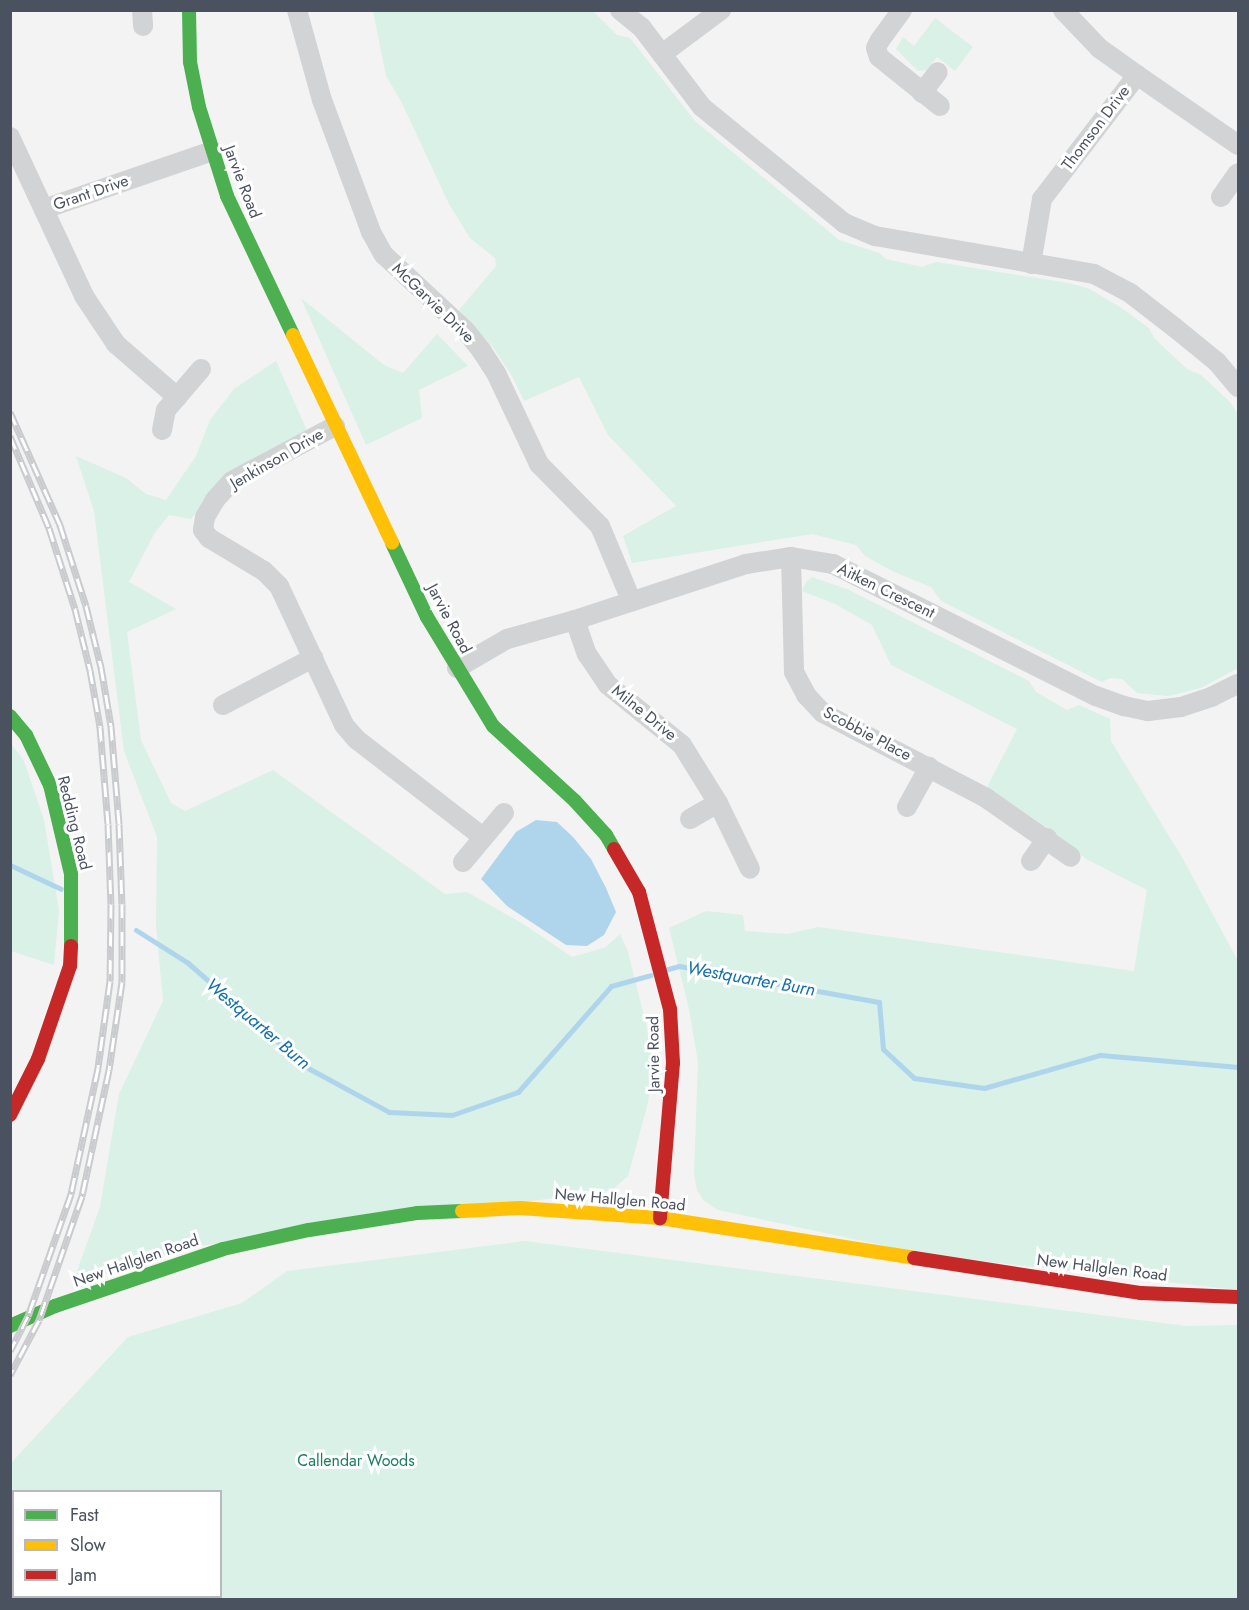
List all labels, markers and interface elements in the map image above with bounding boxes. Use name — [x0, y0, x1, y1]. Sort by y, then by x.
street label: Thomson Drive — [1058, 82, 1134, 174]
street label: Jarvie Road — [219, 143, 265, 221]
street label: Grant Drive — [51, 171, 131, 215]
street label: McGarvie Drive — [388, 259, 478, 347]
street label: Jenkinson Drive — [227, 425, 327, 493]
street label: Aitken Crescent — [834, 559, 938, 623]
street label: Jarvie Road — [423, 581, 475, 657]
street label: Milne Drive — [608, 681, 680, 745]
street label: Scobbie Place — [820, 703, 914, 765]
street label: Redding Road — [53, 774, 95, 872]
water label: Westquarter Burn — [685, 957, 817, 1001]
water label: Westquarter Burn — [201, 974, 315, 1074]
street label: Jarvie Road — [644, 1016, 664, 1092]
street label: New Hallglen Road — [554, 1185, 686, 1215]
street label: New Hallglen Road — [71, 1231, 201, 1291]
street label: New Hallglen Road — [1036, 1250, 1168, 1286]
park label: Callendar Woods — [297, 1451, 415, 1471]
legend — [12, 1490, 222, 1598]
text: Fast — [70, 1502, 99, 1528]
text: Slow — [70, 1532, 106, 1558]
text: Jam — [70, 1562, 97, 1588]

